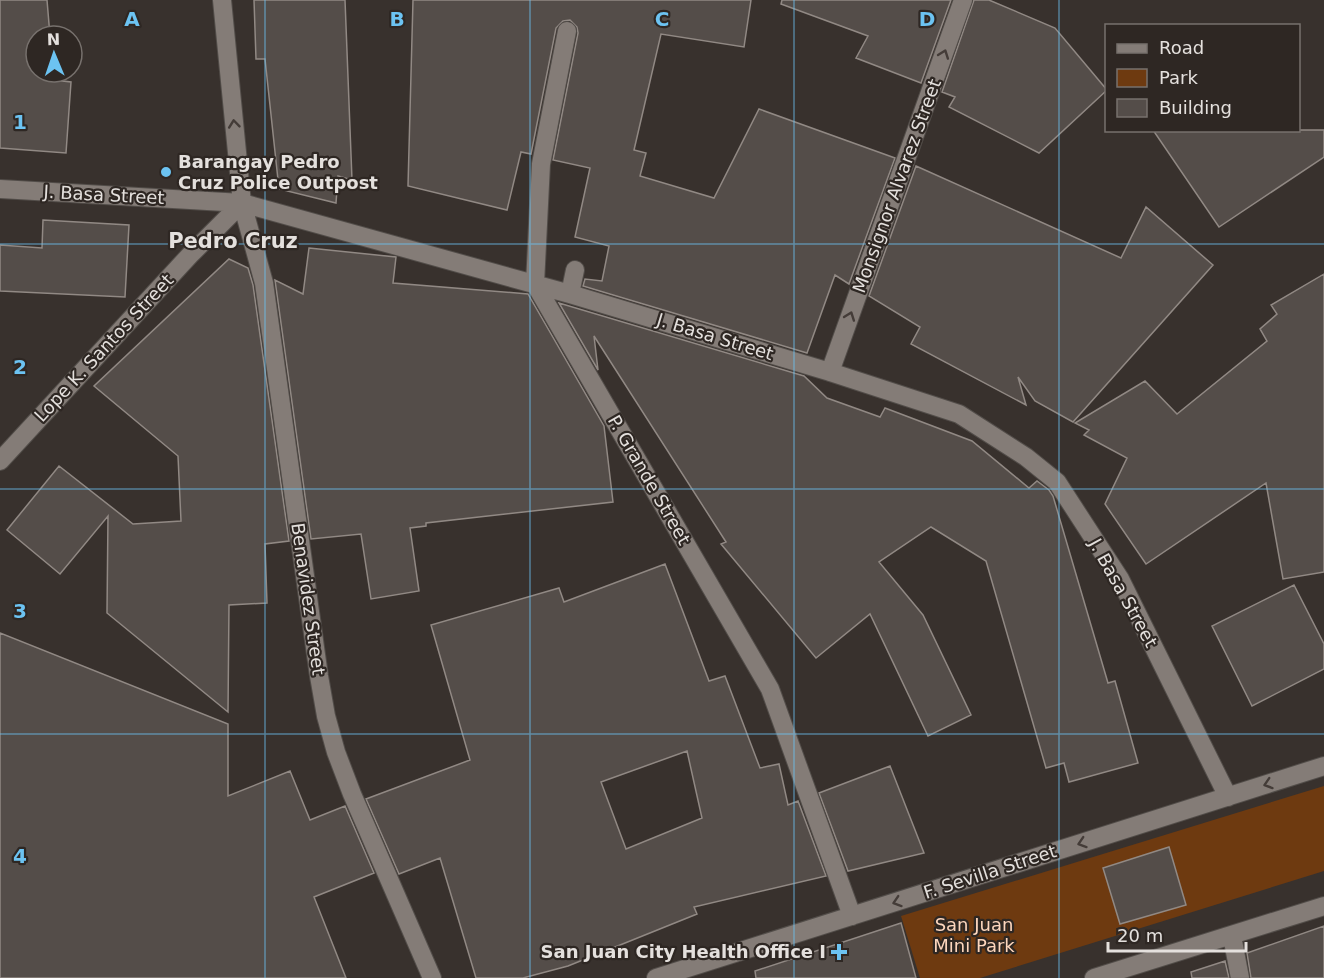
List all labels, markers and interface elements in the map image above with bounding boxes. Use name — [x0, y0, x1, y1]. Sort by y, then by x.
text: A — [124, 7, 140, 31]
text: B — [389, 7, 405, 31]
text: C — [655, 7, 669, 31]
text: D — [919, 7, 935, 31]
north arrow — [24, 24, 84, 84]
legend — [1105, 24, 1300, 132]
text: N — [46, 30, 61, 49]
text: Road — [1159, 37, 1204, 58]
one-way arrow — [937, 49, 950, 60]
text: Park — [1159, 67, 1198, 88]
street label: Monsignor Alvarez Street — [848, 76, 945, 296]
text: Building — [1159, 97, 1232, 118]
text: 1 — [13, 110, 27, 134]
one-way arrow — [228, 120, 241, 129]
place label: Barangay Pedro Cruz Police Outpost — [178, 151, 378, 193]
marker: Barangay Pedro Cruz Police Outpost — [159, 165, 173, 179]
street label: J. Basa Street — [42, 181, 165, 208]
district label: Pedro Cruz — [168, 229, 298, 253]
street label: Lope K. Santos Street — [30, 270, 177, 426]
street label: J. Basa Street — [653, 309, 776, 364]
one-way arrow — [843, 312, 856, 322]
text: 2 — [13, 355, 27, 379]
street label: P. Grande Street — [604, 411, 695, 548]
street label: Benavidez Street — [287, 521, 330, 677]
street label: J. Basa Street — [1084, 534, 1162, 651]
text: 3 — [13, 599, 27, 623]
one-way arrow — [1263, 777, 1274, 789]
one-way arrow — [1077, 836, 1088, 848]
street label: F. Sevilla Street — [921, 840, 1059, 903]
text: 4 — [13, 844, 27, 868]
one-way arrow — [892, 895, 903, 907]
park label: San Juan Mini Park — [933, 914, 1015, 956]
scale bar — [1108, 915, 1246, 953]
text: 20 m — [1117, 925, 1163, 946]
place label: San Juan City Health Office Ⅰ — [541, 941, 826, 962]
marker: San Juan City Health Office Ⅰ — [830, 943, 848, 961]

